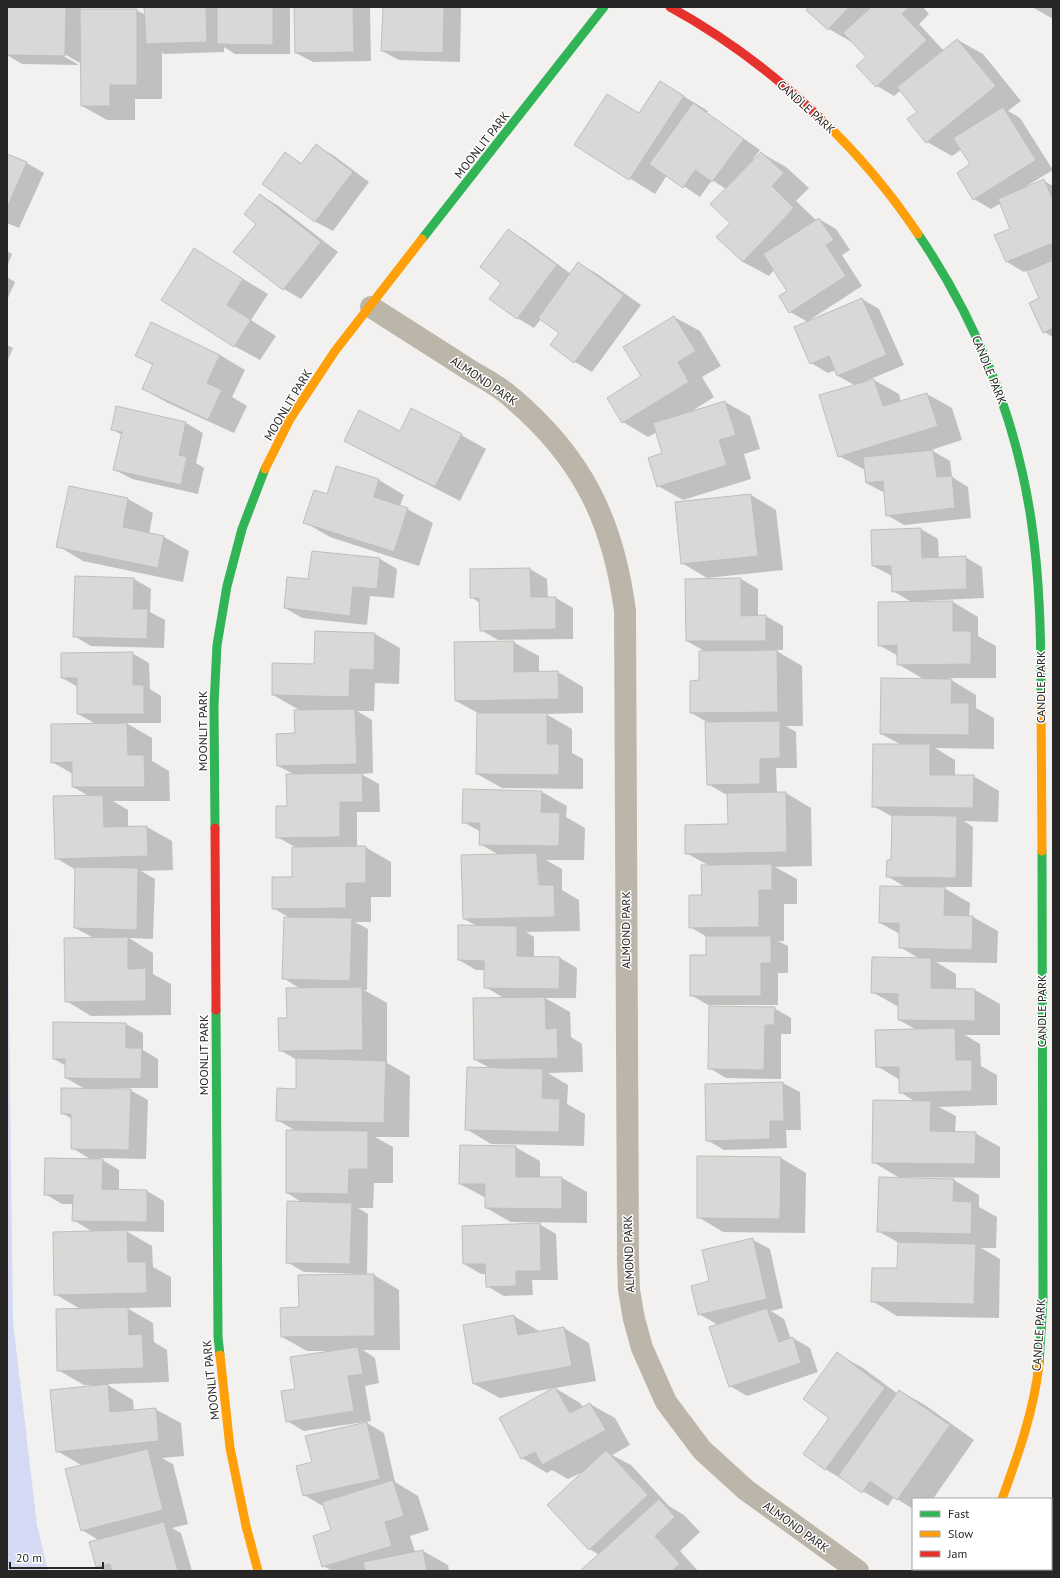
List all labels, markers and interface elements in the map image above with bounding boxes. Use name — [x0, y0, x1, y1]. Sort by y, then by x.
street label: CANDLE PARK — [774, 77, 838, 137]
street label: MOONLIT PARK — [451, 108, 512, 181]
street label: CANDLE PARK — [969, 333, 1010, 406]
street label: ALMOND PARK — [448, 353, 521, 408]
street label: MOONLIT PARK — [260, 366, 315, 443]
street label: CANDLE PARK — [1033, 651, 1048, 723]
street label: MOONLIT PARK — [195, 691, 210, 771]
street label: ALMOND PARK — [618, 891, 633, 969]
street label: CANDLE PARK — [1034, 975, 1049, 1047]
street label: MOONLIT PARK — [196, 1015, 211, 1095]
street label: ALMOND PARK — [620, 1215, 637, 1293]
street label: CANDLE PARK — [1028, 1298, 1049, 1372]
street label: MOONLIT PARK — [199, 1339, 222, 1421]
street label: ALMOND PARK — [761, 1498, 832, 1555]
legend — [912, 1498, 1052, 1570]
text: Fast — [948, 1506, 969, 1521]
text: Slow — [948, 1526, 973, 1541]
scale bar — [10, 1544, 103, 1570]
text: Jam — [947, 1546, 967, 1561]
text: 20 m — [16, 1550, 42, 1565]

